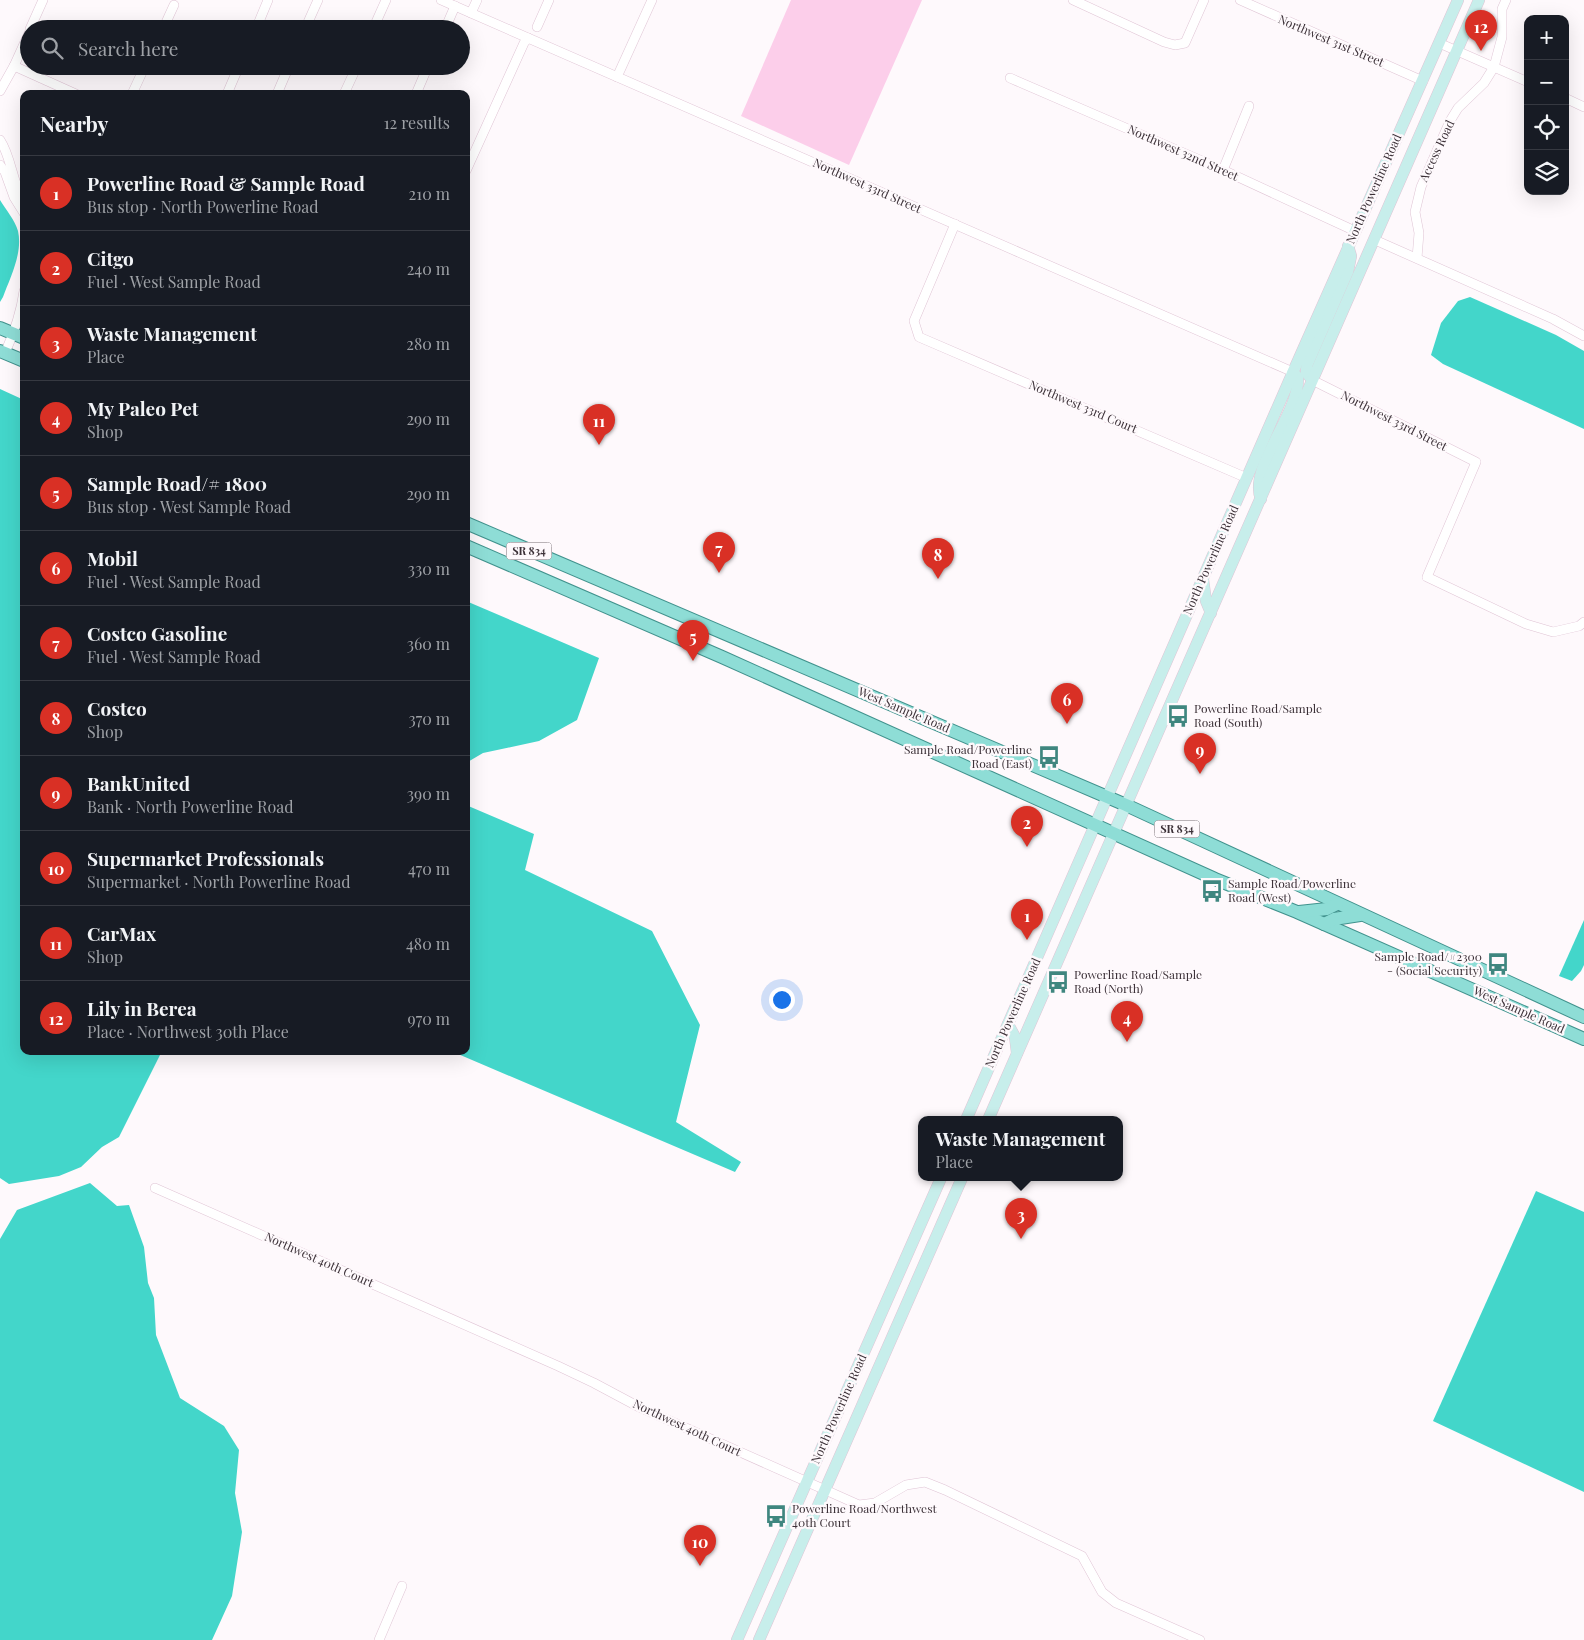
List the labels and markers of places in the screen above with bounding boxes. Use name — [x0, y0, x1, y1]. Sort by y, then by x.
pin: 12 — [1465, 10, 1497, 51]
pin: 11 — [583, 404, 615, 445]
pin: 7 — [703, 532, 735, 573]
pin: 8 — [922, 538, 954, 579]
pin: 5 — [677, 620, 709, 661]
pin: 6 — [1051, 683, 1083, 724]
place label: Powerline Road/Sample Road (South) — [1194, 700, 1322, 730]
bus stop icon: Powerline Road/Sample Road (South) — [1165, 703, 1191, 729]
pin: 9 — [1184, 733, 1216, 774]
place label: Sample Road/Powerline Road (East) — [904, 741, 1032, 771]
bus stop icon: Sample Road/Powerline Road (East) — [1036, 744, 1062, 770]
pin: 2 — [1011, 806, 1043, 847]
place label: Sample Road/Powerline Road (West) — [1228, 875, 1356, 905]
bus stop icon: Sample Road/Powerline Road (West) — [1199, 878, 1225, 904]
pin: 1 — [1011, 899, 1043, 940]
place label: Sample Road/#2300 - (Social Security) — [1375, 948, 1482, 978]
bus stop icon: Sample Road/#2300 - (Social Security) — [1485, 951, 1511, 977]
place label: Powerline Road/Sample Road (North) — [1074, 966, 1202, 996]
bus stop icon: Powerline Road/Sample Road (North) — [1045, 969, 1071, 995]
pin: 4 — [1111, 1001, 1143, 1042]
pin: 3 — [1005, 1198, 1037, 1239]
place label: Powerline Road/Northwest 40th Court — [792, 1500, 938, 1530]
bus stop icon: Powerline Road/Northwest 40th Court — [763, 1503, 789, 1529]
pin: 10 — [684, 1525, 716, 1566]

